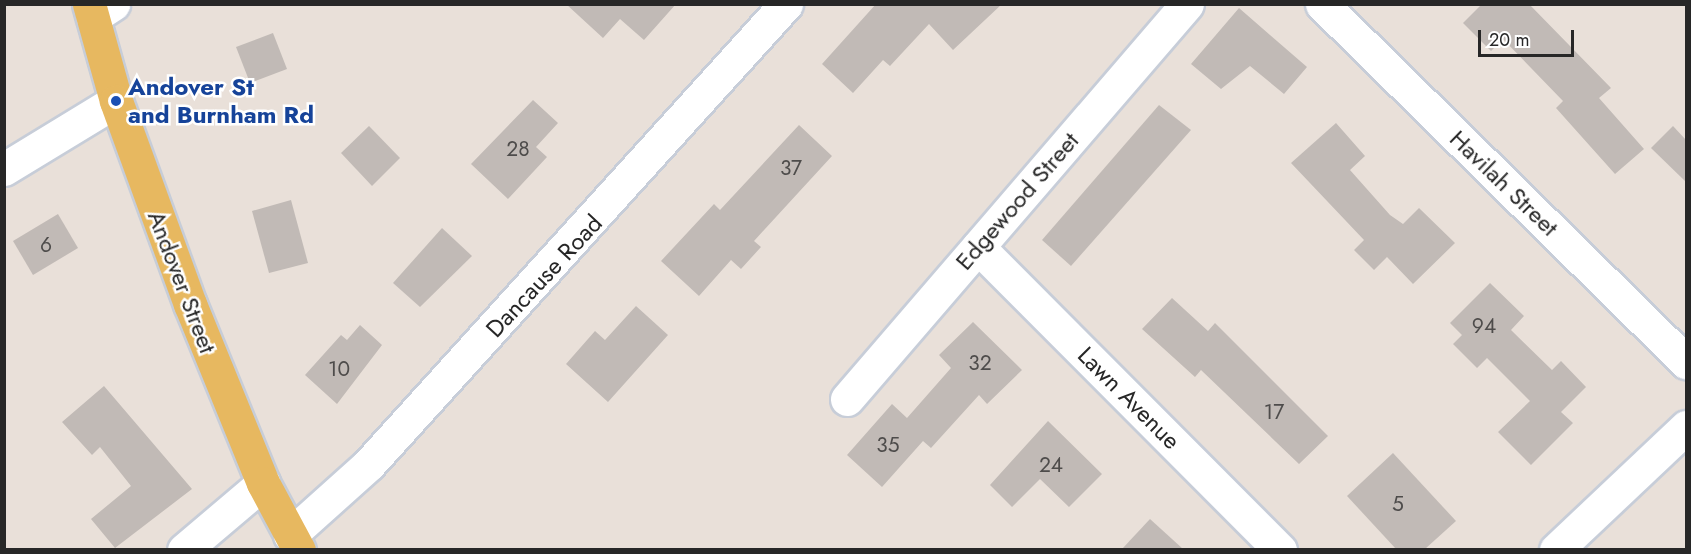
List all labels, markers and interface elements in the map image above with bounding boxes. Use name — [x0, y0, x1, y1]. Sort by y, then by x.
scale bar — [1481, 18, 1577, 56]
text: 20 m — [1489, 27, 1529, 53]
place label: Andover St and Burnham Rd — [128, 73, 314, 129]
marker: Andover St and Burnham Rd — [109, 94, 123, 108]
street label: Havilah Street — [1444, 124, 1564, 242]
street label: Edgewood Street — [949, 126, 1085, 276]
house number: 28 — [506, 136, 530, 162]
house number: 37 — [780, 155, 802, 181]
street label: Andover Street — [142, 207, 222, 357]
street label: Dancause Road — [480, 209, 608, 343]
house number: 6 — [40, 232, 52, 258]
house number: 94 — [1472, 313, 1496, 339]
street label: Lawn Avenue — [1072, 341, 1186, 455]
house number: 32 — [968, 350, 992, 376]
house number: 10 — [328, 356, 350, 382]
house number: 17 — [1264, 399, 1284, 425]
house number: 35 — [876, 432, 900, 458]
house number: 24 — [1039, 452, 1063, 478]
house number: 5 — [1392, 491, 1404, 517]

